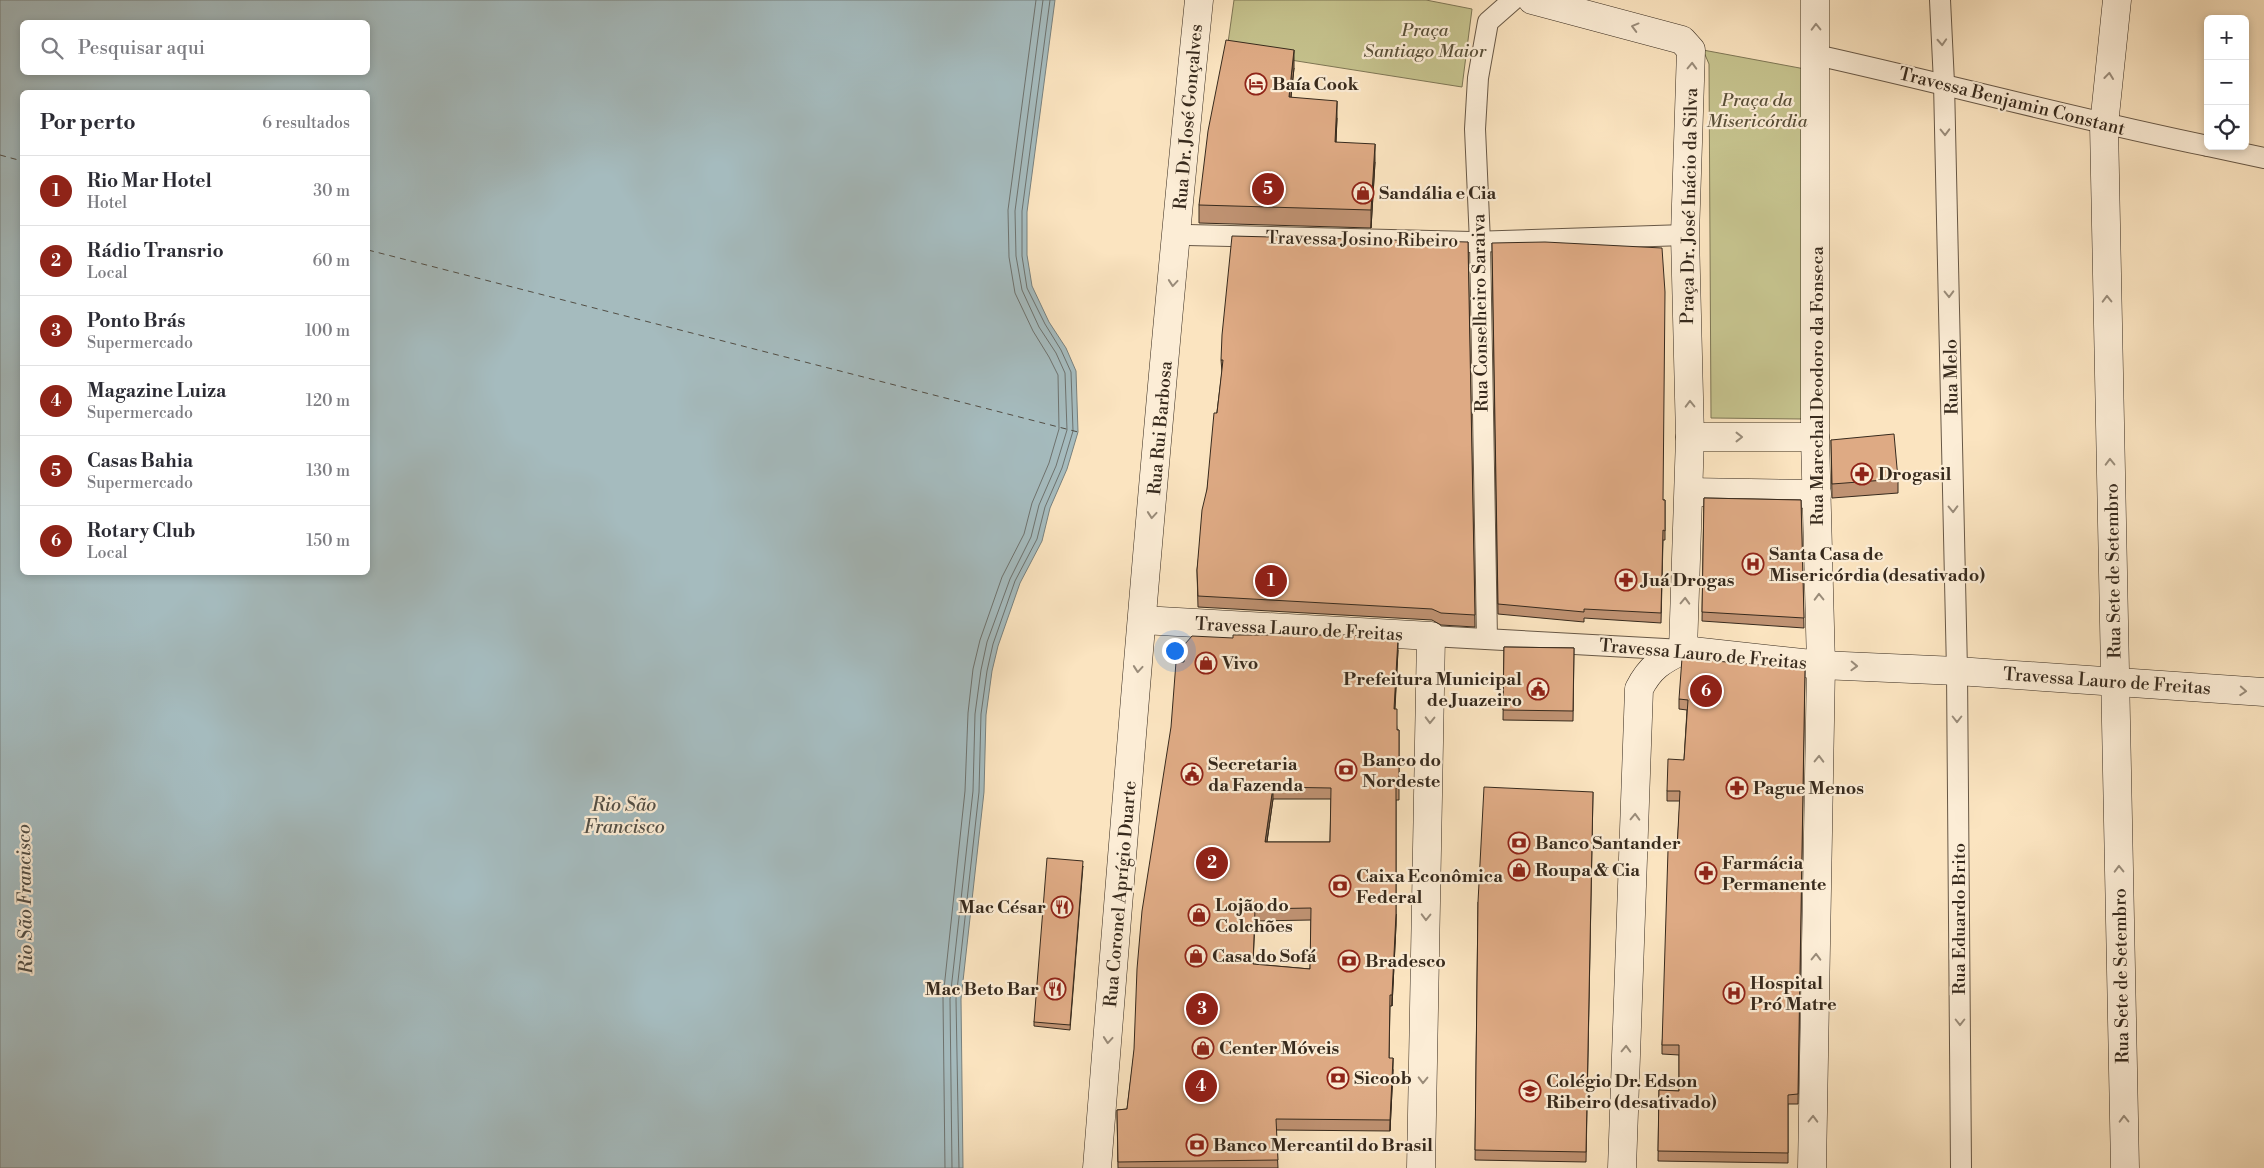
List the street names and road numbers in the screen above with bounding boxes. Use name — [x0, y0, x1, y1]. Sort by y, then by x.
street label: Rua Dr. José Gonçalves — [1169, 23, 1208, 211]
street label: Travessa Benjamin Constant — [1896, 62, 2128, 141]
street label: Praça Dr. José Inácio da Silva — [1676, 87, 1703, 325]
street label: Rua Conselheiro Saraiva — [1467, 213, 1494, 412]
street label: Travessa Josino Ribeiro — [1266, 226, 1458, 253]
street label: Rua Marechal Deodoro da Fonseca — [1806, 245, 1829, 526]
street label: Rua Melo — [1939, 339, 1964, 415]
street label: Rua Rui Barbosa — [1143, 359, 1178, 496]
street label: Rua Sete de Setembro — [2100, 483, 2127, 659]
street label: Travessa Lauro de Freitas — [1194, 613, 1404, 646]
street label: Travessa Lauro de Freitas — [1598, 634, 1808, 675]
street label: Travessa Lauro de Freitas — [2002, 663, 2212, 700]
street label: Rua Coronel Aprígio Duarte — [1099, 780, 1142, 1008]
street label: Rua Eduardo Brito — [1948, 843, 1971, 995]
street label: Rua Sete de Setembro — [2108, 888, 2135, 1064]

